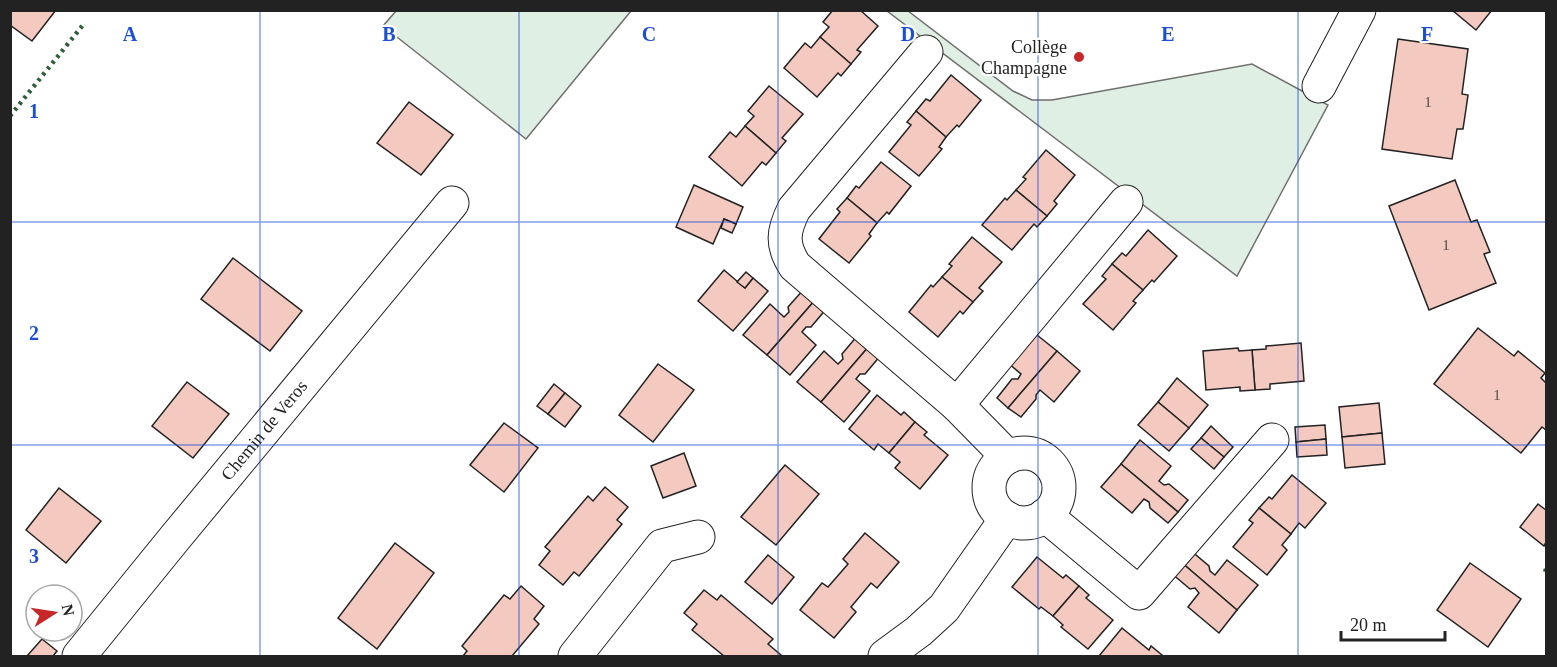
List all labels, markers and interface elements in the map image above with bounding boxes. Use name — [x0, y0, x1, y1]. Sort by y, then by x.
text: A — [123, 23, 138, 45]
text: B — [382, 23, 396, 45]
text: C — [642, 23, 656, 45]
text: D — [901, 23, 915, 45]
text: E — [1161, 23, 1175, 45]
text: F — [1421, 23, 1433, 45]
place label: Collège Champagne — [981, 37, 1067, 78]
marker: Collège Champagne — [1072, 50, 1086, 64]
house number: 1 — [1424, 94, 1432, 110]
text: 1 — [29, 100, 39, 122]
house number: 1 — [1442, 237, 1450, 253]
text: 2 — [29, 322, 39, 344]
street label: Chemin de Veros — [217, 376, 311, 484]
house number: 1 — [1493, 387, 1501, 403]
text: 3 — [29, 545, 39, 567]
north arrow — [24, 583, 84, 643]
text: N — [59, 603, 78, 618]
scale bar — [1341, 604, 1444, 642]
text: 20 m — [1350, 615, 1387, 635]

